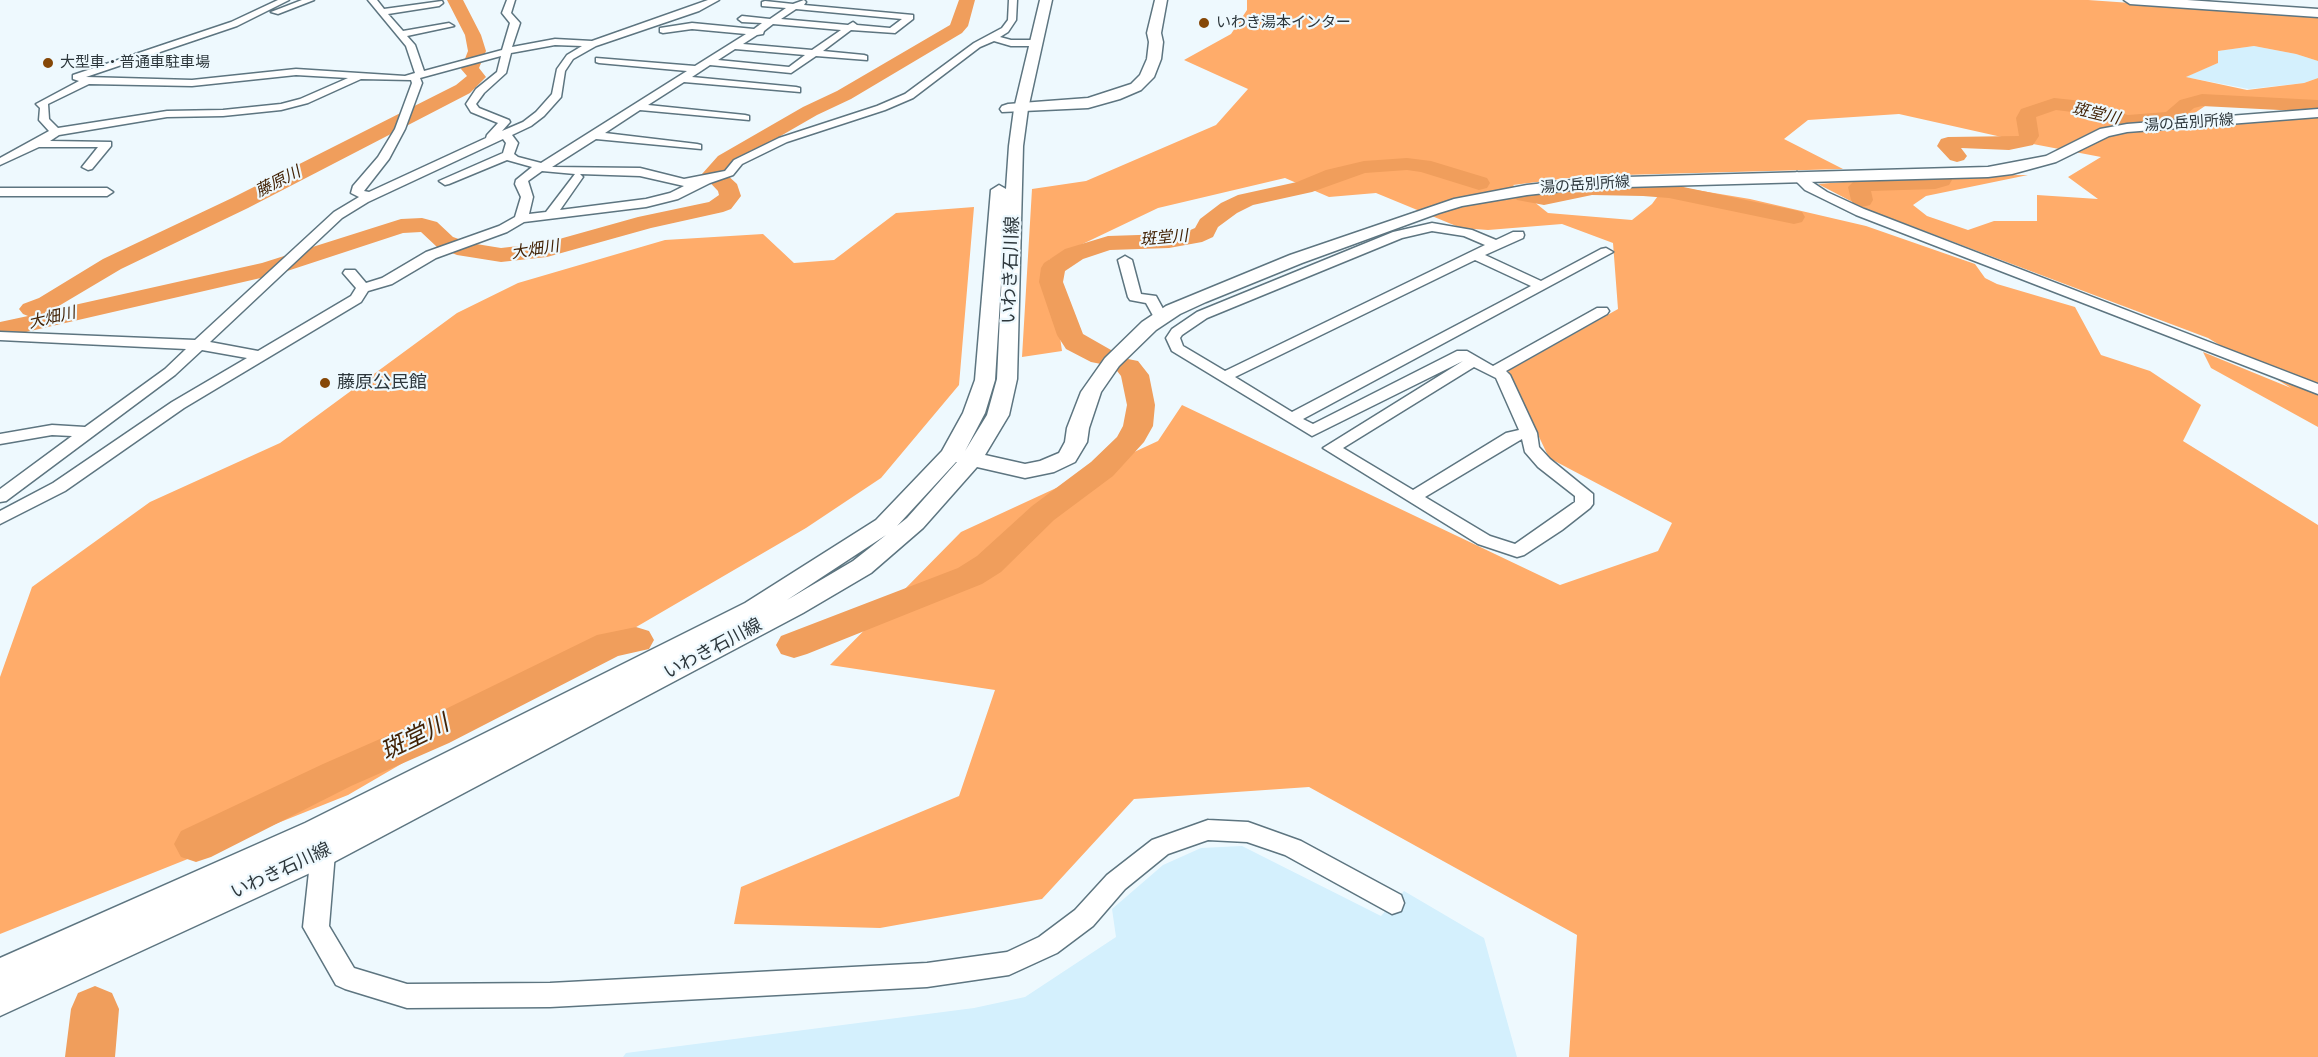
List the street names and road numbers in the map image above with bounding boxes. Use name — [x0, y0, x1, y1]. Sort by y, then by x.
street label: 湯の岳別所線 — [2143, 111, 2235, 135]
street label: 湯の岳別所線 — [1539, 173, 1631, 197]
street label: いわき石川線 — [998, 216, 1024, 324]
street label: いわき石川線 — [660, 614, 766, 684]
street label: いわき石川線 — [227, 838, 335, 904]

